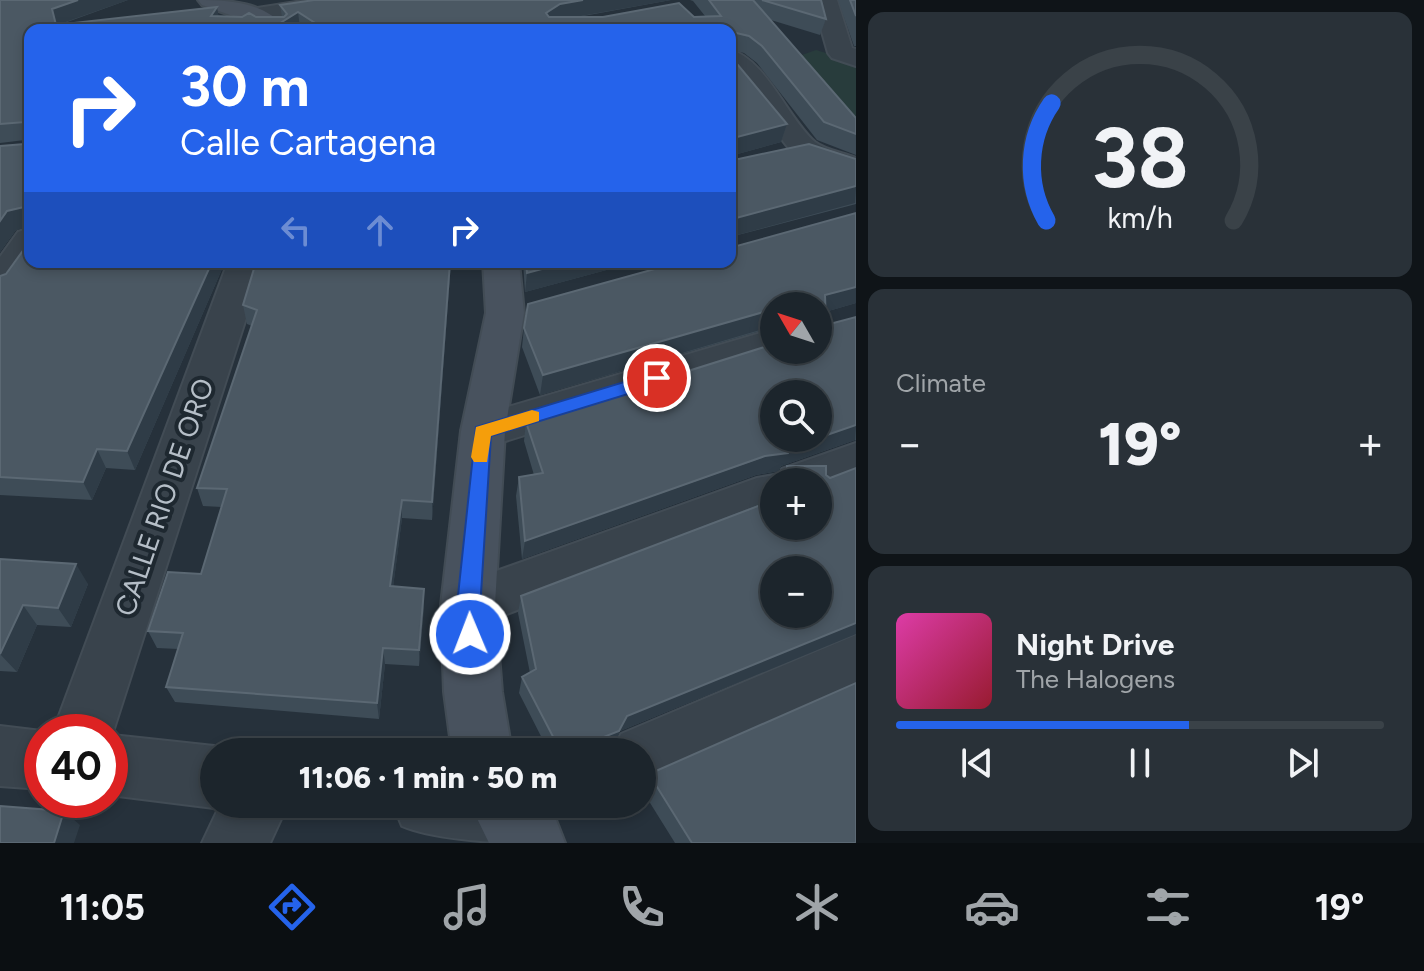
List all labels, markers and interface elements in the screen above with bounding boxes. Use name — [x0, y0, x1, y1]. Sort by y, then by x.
text: 30 m — [180, 53, 310, 120]
icon: right — [48, 56, 152, 160]
text: 38 — [1091, 107, 1189, 207]
text: Calle Cartagena — [180, 121, 436, 164]
text: km/h — [1107, 201, 1173, 235]
icon: left — [274, 208, 318, 252]
icon: ahead — [358, 208, 402, 252]
icon: right — [442, 208, 486, 252]
north arrow — [760, 292, 832, 364]
map controls — [760, 292, 832, 628]
pin — [623, 344, 691, 412]
icon: arrive — [635, 356, 679, 400]
text: Climate — [896, 367, 986, 399]
street label: CALLE RIO DE ORO — [107, 374, 221, 620]
button: search — [760, 380, 832, 452]
text: 19° — [1098, 408, 1182, 480]
text: − — [896, 417, 923, 470]
text: + — [1357, 417, 1384, 470]
button: + — [760, 468, 832, 540]
button: − — [760, 556, 832, 628]
position arrow — [428, 592, 512, 676]
text: Night Drive — [1016, 626, 1174, 663]
text: The Halogens — [1016, 663, 1175, 695]
speed limit sign: 40 — [24, 714, 128, 818]
icon: previous — [955, 741, 999, 785]
icon: pause — [1118, 741, 1162, 785]
icon: next — [1281, 741, 1325, 785]
text: 11:06 · 1 min · 50 m — [299, 759, 557, 796]
icon: directions — [264, 879, 320, 935]
icon: music — [439, 879, 495, 935]
icon: phone — [614, 879, 670, 935]
icon: climate — [789, 879, 845, 935]
icon: car — [964, 879, 1020, 935]
icon: filters — [1140, 879, 1196, 935]
text: 11:05 — [60, 886, 145, 929]
text: 19° — [1315, 886, 1364, 929]

